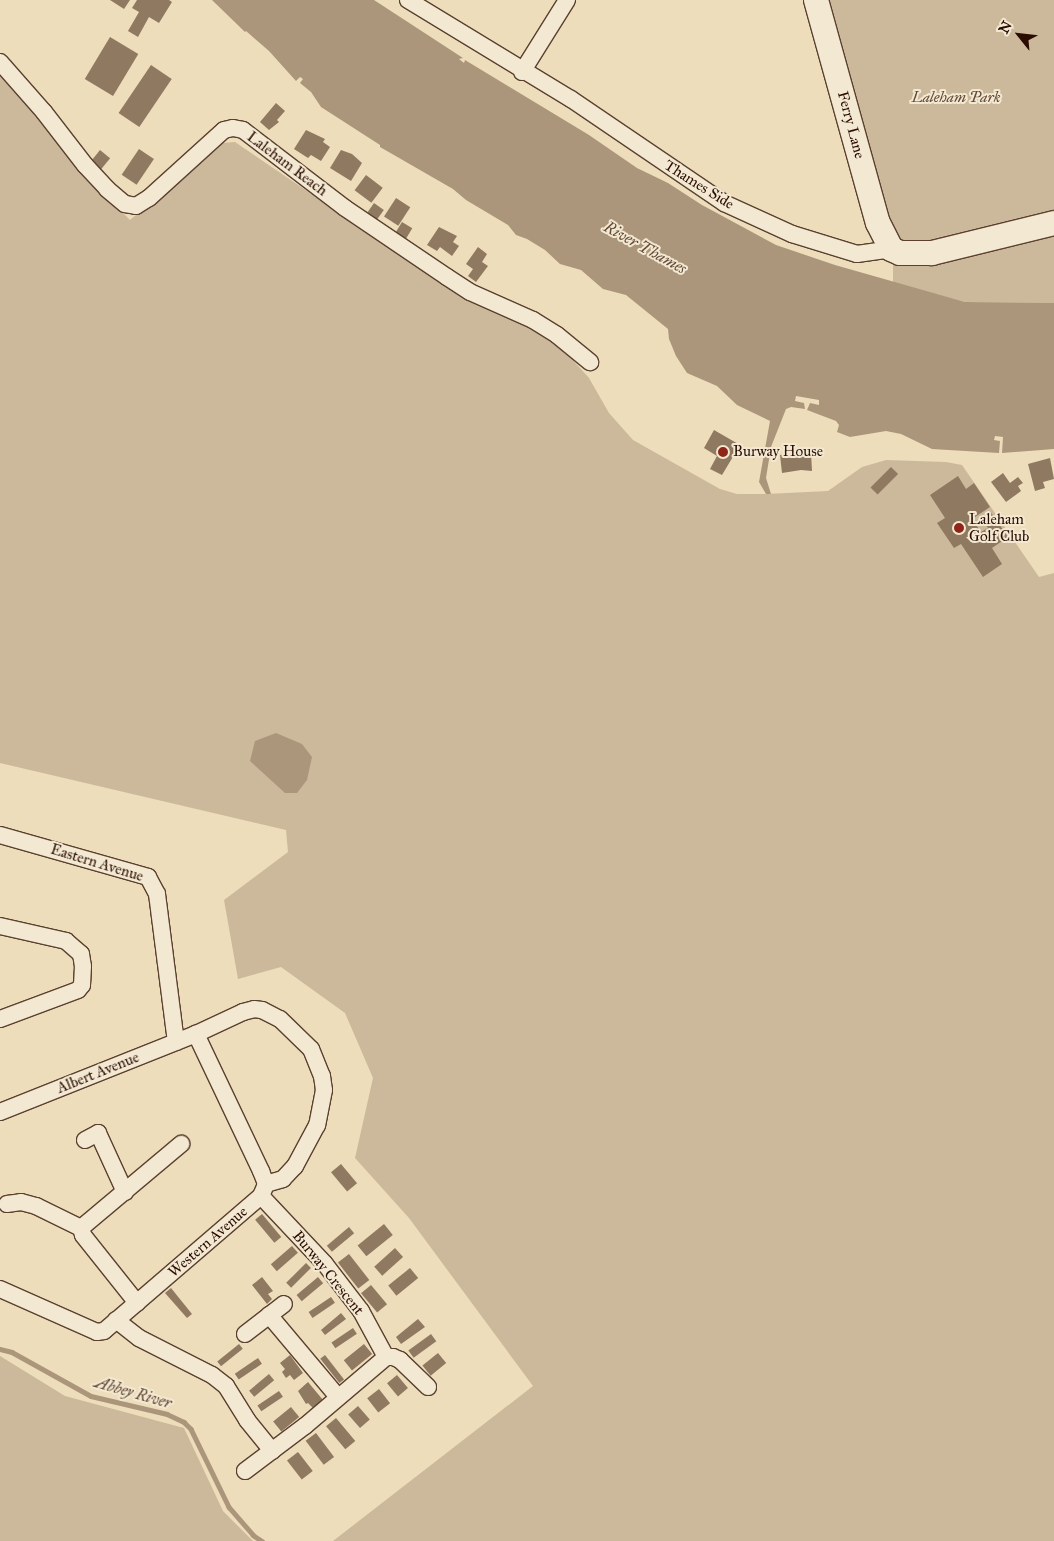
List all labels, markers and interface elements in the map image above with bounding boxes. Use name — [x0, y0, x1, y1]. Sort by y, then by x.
north arrow — [994, 10, 1044, 60]
text: N — [995, 18, 1016, 37]
street label: Ferry Lane — [833, 89, 869, 161]
park label: Laleham Park — [912, 89, 1000, 107]
street label: Laleham Reach — [243, 128, 331, 200]
street label: Thames Side — [661, 156, 737, 214]
water label: River Thames — [600, 217, 690, 279]
place label: Burway House — [733, 443, 823, 461]
marker: Burway House — [717, 446, 729, 458]
place label: Laleham Golf Club — [969, 510, 1029, 545]
marker: Laleham Golf Club — [953, 522, 965, 534]
street label: Eastern Avenue — [48, 840, 146, 886]
street label: Albert Avenue — [54, 1048, 142, 1098]
street label: Western Avenue — [165, 1203, 251, 1281]
street label: Burway Crescent — [289, 1227, 367, 1319]
water label: Abbey River — [92, 1373, 174, 1413]

